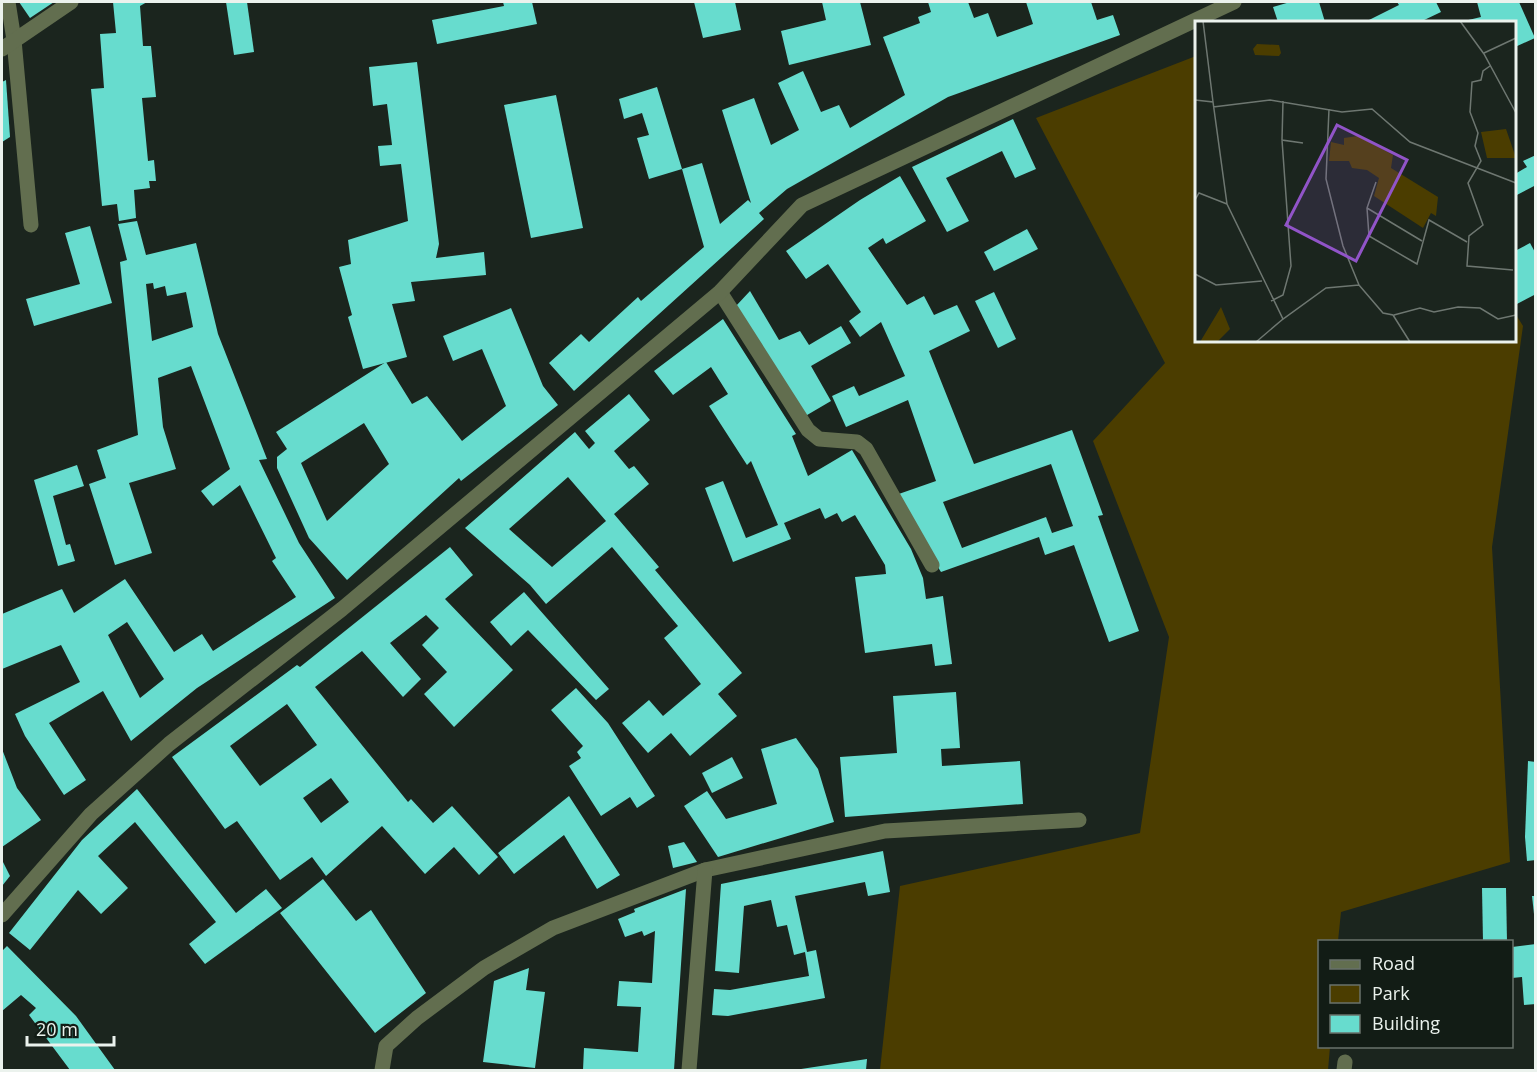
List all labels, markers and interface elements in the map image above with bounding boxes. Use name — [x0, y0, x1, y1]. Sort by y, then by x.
inset map — [1195, 21, 1516, 342]
legend — [1318, 940, 1513, 1048]
text: Road — [1372, 951, 1415, 975]
text: Park — [1372, 981, 1410, 1005]
scale bar — [27, 1009, 114, 1047]
text: Building — [1372, 1011, 1440, 1035]
text: 20 m — [36, 1017, 78, 1041]

